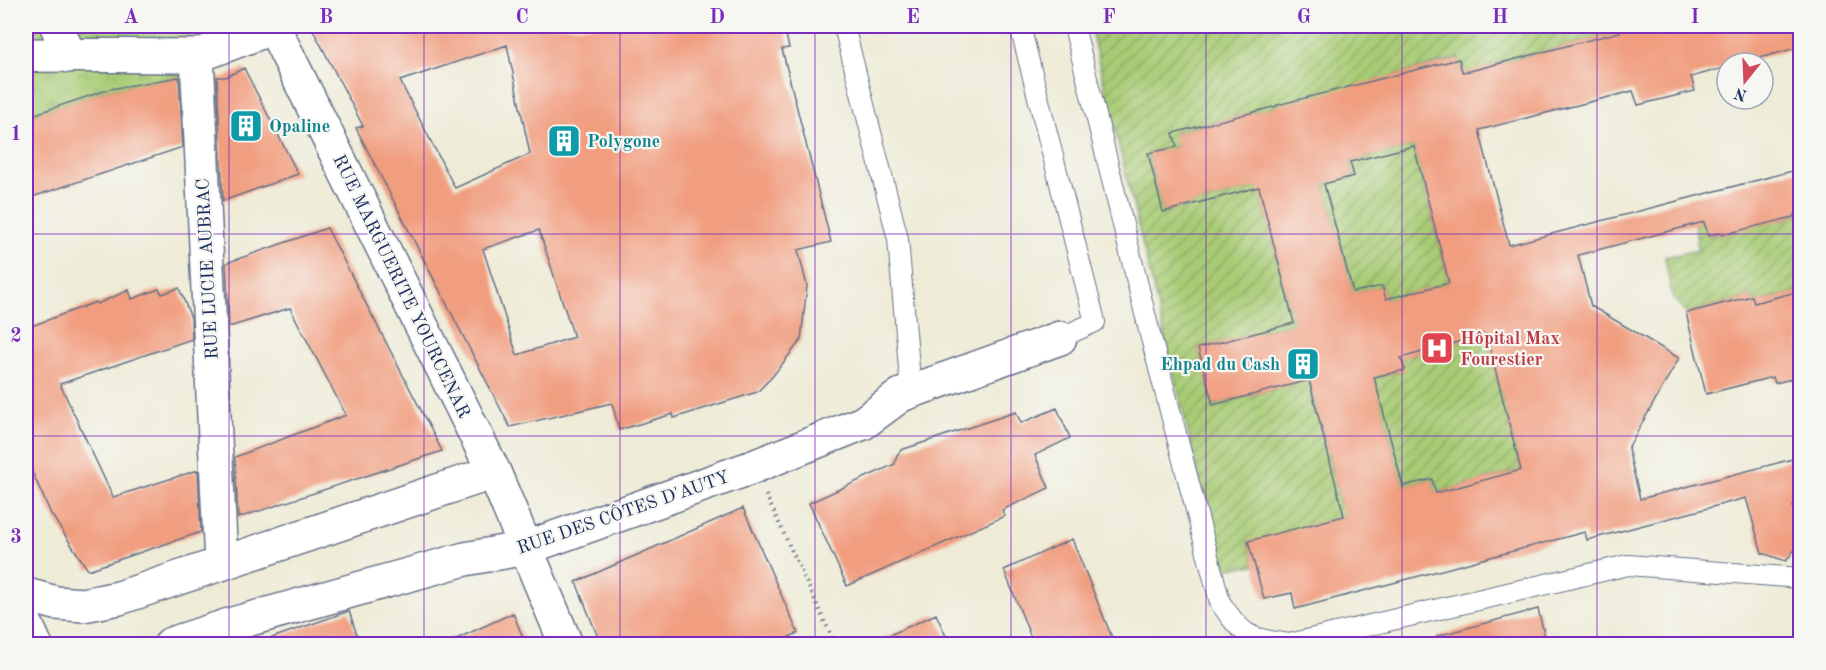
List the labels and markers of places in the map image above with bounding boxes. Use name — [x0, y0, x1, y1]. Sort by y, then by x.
building icon: Opaline — [228, 108, 264, 144]
place label: Opaline — [269, 118, 330, 136]
building icon: Polygone — [546, 123, 582, 159]
place label: Polygone — [587, 133, 660, 151]
hospital icon: Hôpital Max Fourestier — [1419, 330, 1455, 366]
place label: Hôpital Max Fourestier — [1460, 330, 1560, 369]
building icon: Ehpad du Cash — [1285, 346, 1321, 382]
place label: Ehpad du Cash — [1160, 356, 1280, 374]

